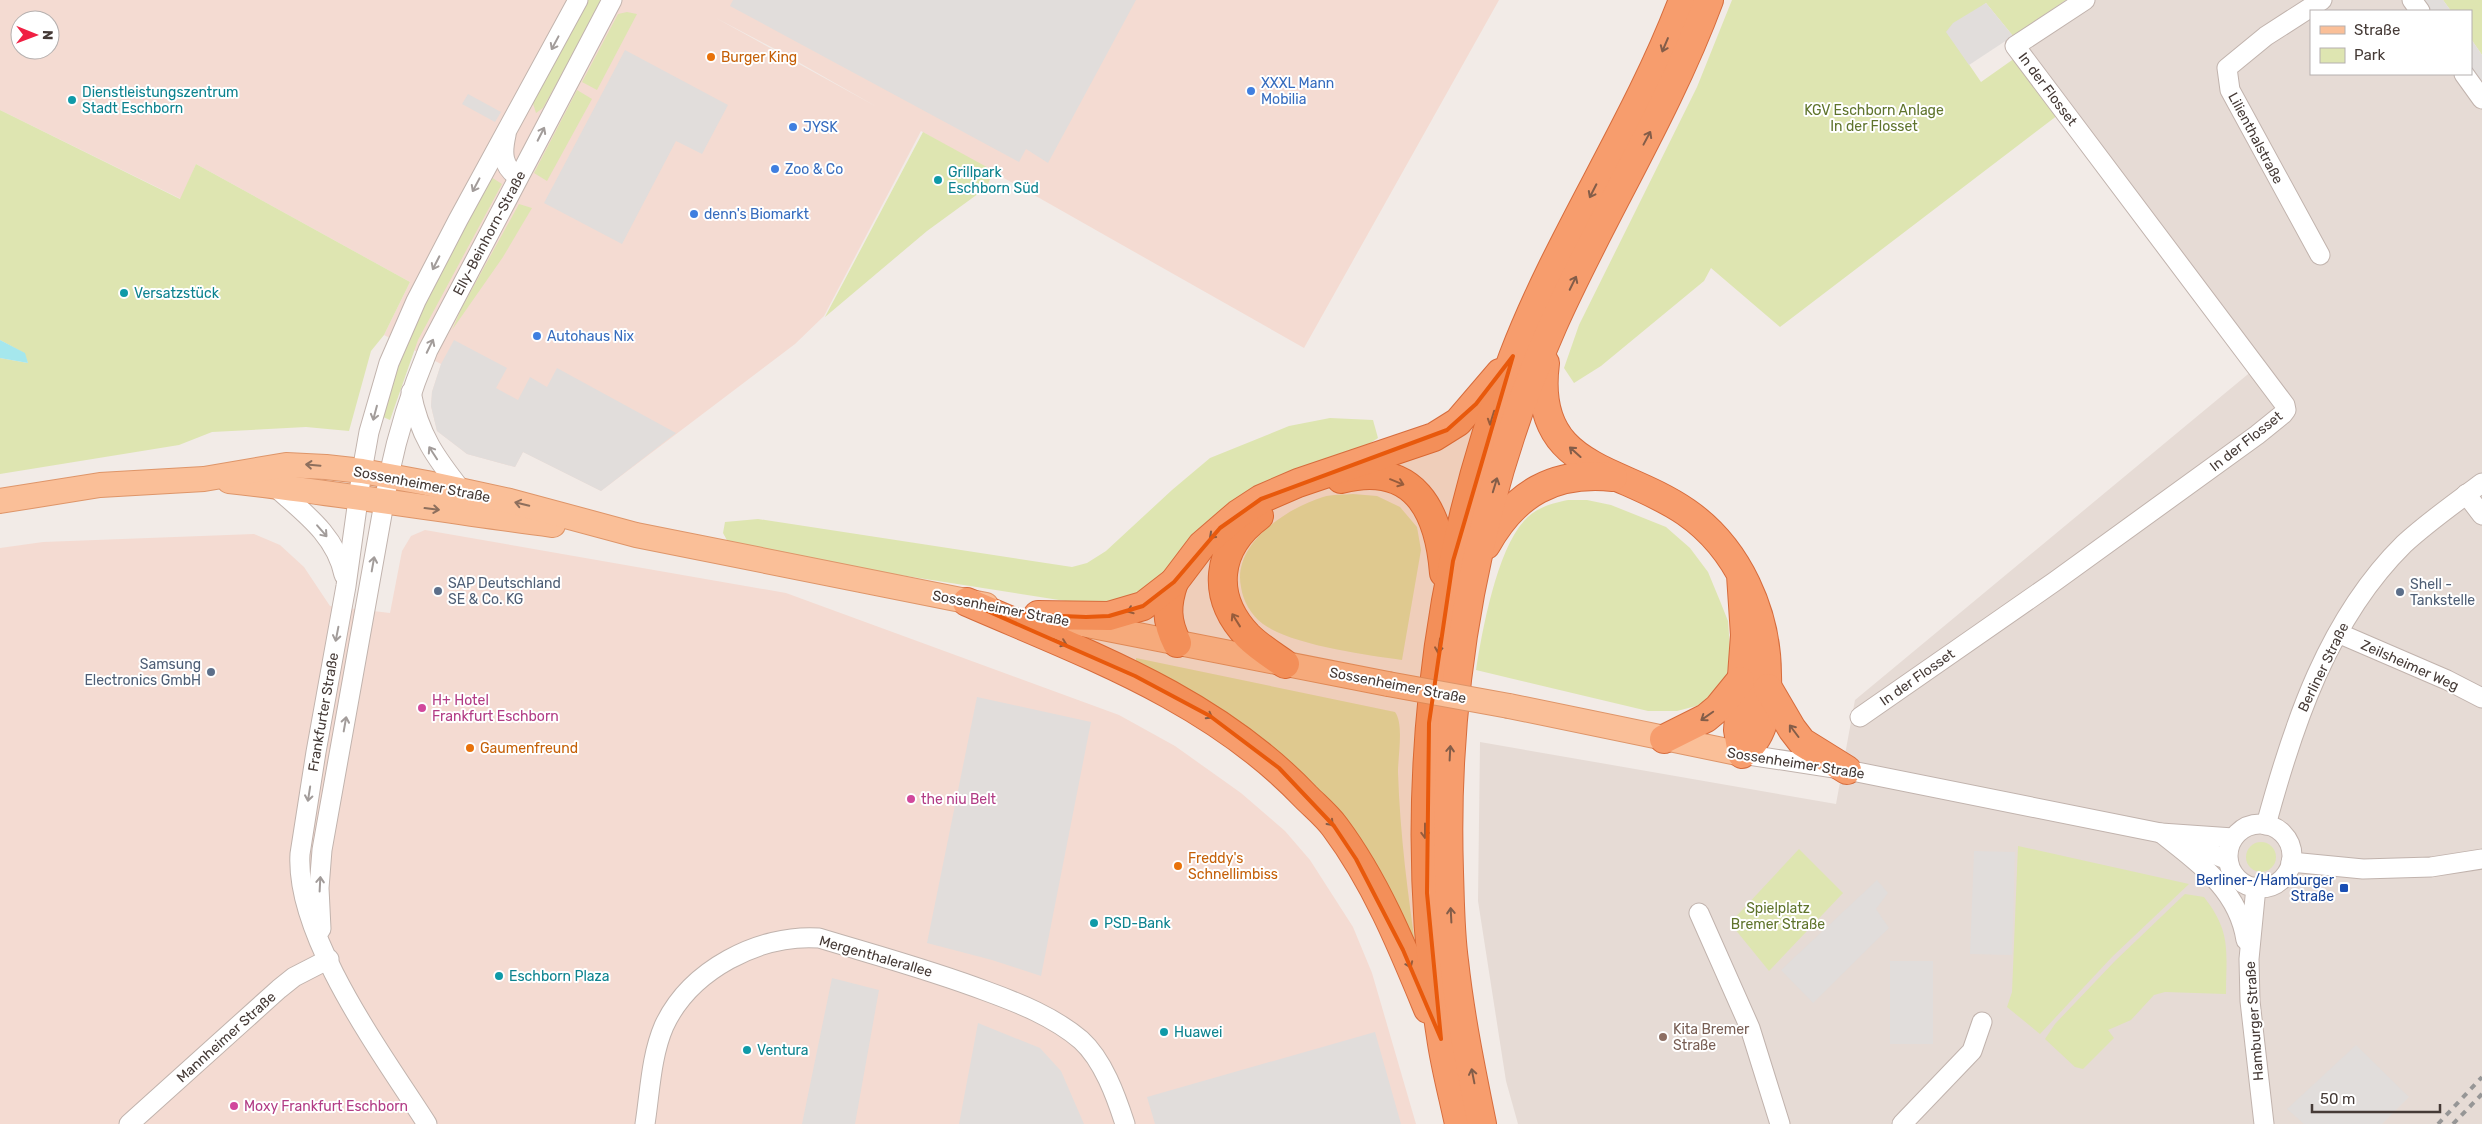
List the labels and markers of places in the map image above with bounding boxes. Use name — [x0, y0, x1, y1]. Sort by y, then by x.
place label: Burger King — [721, 49, 797, 66]
marker: Burger King — [705, 51, 717, 63]
place label: XXXL Mann Mobilia — [1261, 75, 1334, 108]
place label: Dienstleistungszentrum Stadt Eschborn — [82, 84, 239, 117]
marker: XXXL Mann Mobilia — [1245, 85, 1257, 97]
marker: Dienstleistungszentrum Stadt Eschborn — [66, 94, 78, 106]
place label: JYSK — [803, 119, 838, 136]
marker: JYSK — [787, 121, 799, 133]
place label: Zoo & Co — [785, 161, 843, 178]
marker: Zoo & Co — [769, 163, 781, 175]
place label: Grillpark Eschborn Süd — [948, 164, 1039, 197]
marker: Grillpark Eschborn Süd — [932, 174, 944, 186]
place label: denn's Biomarkt — [704, 206, 810, 223]
marker: denn's Biomarkt — [688, 208, 700, 220]
place label: Versatzstück — [134, 285, 220, 302]
marker: Versatzstück — [118, 287, 130, 299]
place label: Autohaus Nix — [547, 328, 635, 345]
marker: Autohaus Nix — [531, 330, 543, 342]
place label: SAP Deutschland SE & Co. KG — [448, 575, 561, 608]
place label: Shell - Tankstelle — [2410, 576, 2475, 609]
marker: SAP Deutschland SE & Co. KG — [432, 585, 444, 597]
marker: Shell - Tankstelle — [2394, 586, 2406, 598]
place label: Samsung Electronics GmbH — [84, 656, 201, 689]
marker: Samsung Electronics GmbH — [205, 666, 217, 678]
place label: H+ Hotel Frankfurt Eschborn — [432, 692, 559, 725]
marker: H+ Hotel Frankfurt Eschborn — [416, 702, 428, 714]
place label: Gaumenfreund — [480, 740, 578, 757]
marker: Gaumenfreund — [464, 742, 476, 754]
place label: the niu Belt — [921, 791, 997, 808]
marker: the niu Belt — [905, 793, 917, 805]
place label: Freddy's Schnellimbiss — [1188, 850, 1278, 883]
marker: Freddy's Schnellimbiss — [1172, 860, 1184, 872]
place label: Berliner-/Hamburger Straße — [2196, 872, 2335, 905]
marker: Berliner-/Hamburger Straße — [2338, 882, 2350, 894]
place label: PSD-Bank — [1104, 915, 1172, 932]
marker: PSD-Bank — [1088, 917, 1100, 929]
place label: Eschborn Plaza — [509, 968, 609, 985]
marker: Eschborn Plaza — [493, 970, 505, 982]
place label: Kita Bremer Straße — [1673, 1021, 1750, 1054]
place label: Huawei — [1174, 1024, 1222, 1041]
marker: Huawei — [1158, 1026, 1170, 1038]
marker: Kita Bremer Straße — [1657, 1031, 1669, 1043]
place label: Ventura — [757, 1042, 809, 1059]
marker: Ventura — [741, 1044, 753, 1056]
place label: Moxy Frankfurt Eschborn — [244, 1098, 408, 1115]
marker: Moxy Frankfurt Eschborn — [228, 1100, 240, 1112]

